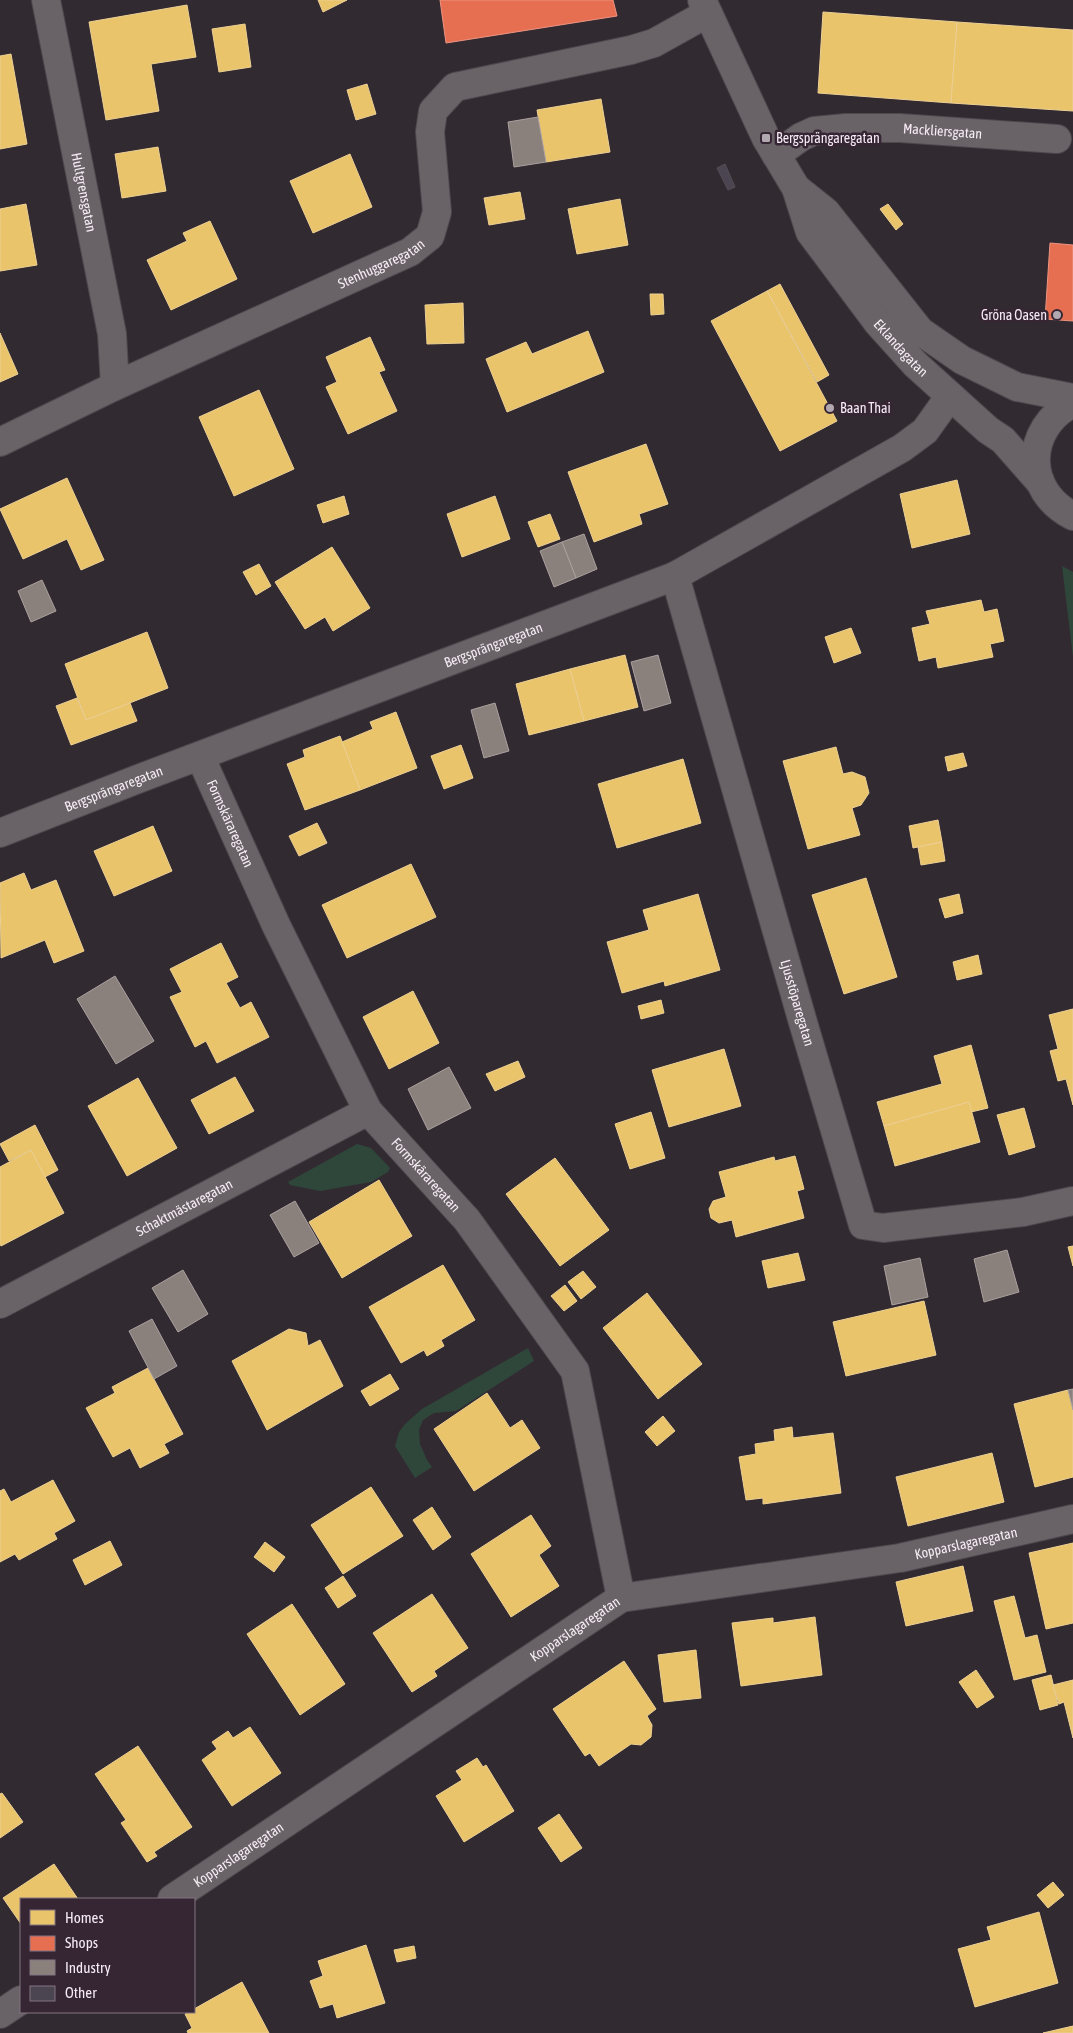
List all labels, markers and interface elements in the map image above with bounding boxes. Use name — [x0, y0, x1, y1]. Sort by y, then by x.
street label: Mackliersgatan — [903, 120, 983, 142]
place label: Bergsprängaregatan — [776, 130, 880, 146]
marker: Bergsprängaregatan — [760, 132, 772, 144]
street label: Hultgrensgatan — [68, 151, 100, 233]
street label: Stenhuggaregatan — [335, 236, 428, 292]
place label: Gröna Oasen — [981, 307, 1047, 323]
marker: Gröna Oasen — [1051, 309, 1063, 321]
street label: Eklandagatan — [871, 316, 931, 380]
place label: Baan Thai — [840, 400, 891, 416]
marker: Baan Thai — [824, 402, 836, 414]
street label: Bergsprängaregatan — [442, 619, 545, 671]
street label: Bergsprängaregatan — [62, 762, 165, 815]
street label: Formskäraregatan — [204, 777, 257, 870]
street label: Ljusstöparegatan — [777, 958, 818, 1048]
street label: Formskäraregatan — [388, 1135, 464, 1215]
street label: Schaktmästaregatan — [133, 1175, 235, 1239]
street label: Kopparslagaregatan — [913, 1524, 1019, 1562]
street label: Kopparslagaregatan — [527, 1593, 623, 1665]
street label: Kopparslagaregatan — [191, 1819, 286, 1890]
legend — [20, 1898, 195, 2013]
text: Homes — [65, 1909, 104, 1926]
text: Shops — [65, 1934, 98, 1951]
text: Industry — [65, 1959, 111, 1976]
text: Other — [65, 1984, 97, 2001]

